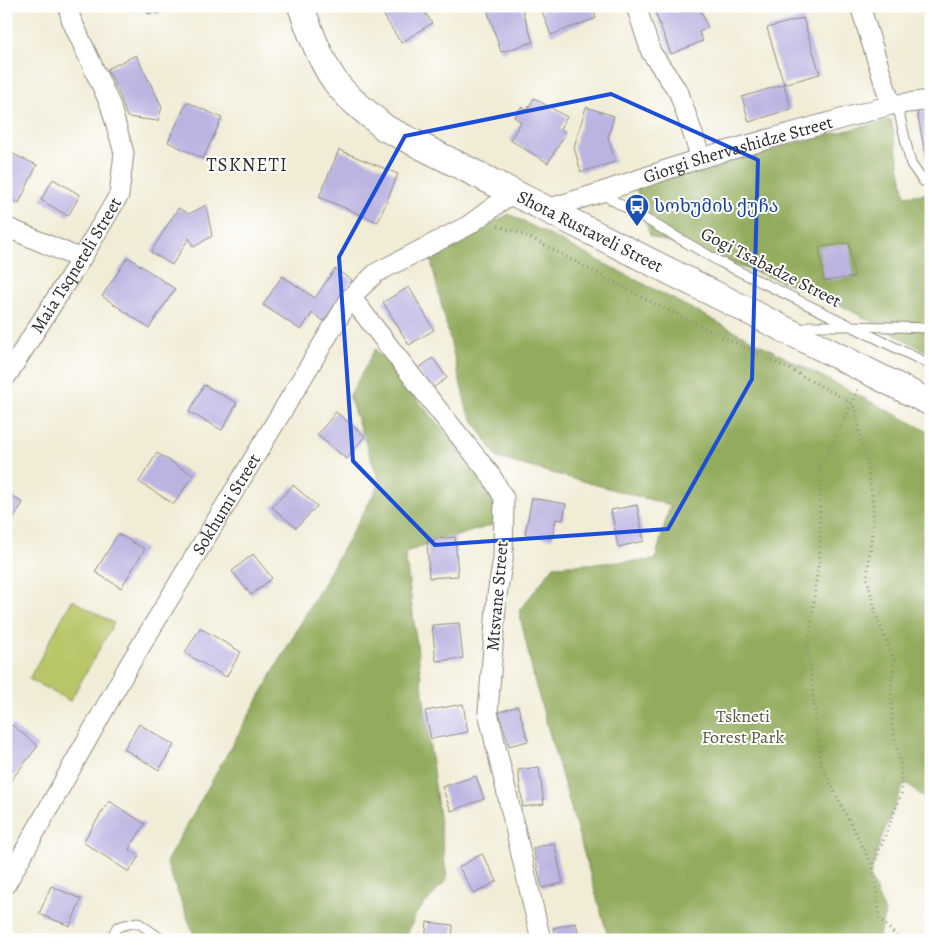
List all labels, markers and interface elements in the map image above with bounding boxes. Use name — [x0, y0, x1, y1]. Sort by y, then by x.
street label: Giorgi Shervashidze Street — [640, 110, 835, 189]
district label: TSKNETI — [206, 152, 288, 178]
street label: Shota Rustaveli Street — [513, 184, 667, 278]
street label: Maia Tsqneteli Street — [25, 193, 127, 338]
bus stop icon: სოხუმის ქუჩა — [624, 193, 650, 227]
place label: სოხუმის ქუჩა — [654, 194, 778, 218]
street label: Gogi Tsabadze Street — [697, 221, 845, 313]
street label: Sokhumi Street — [186, 449, 266, 559]
street label: Mtsvane Street — [480, 540, 514, 652]
park label: Tskneti Forest Park — [702, 704, 784, 749]

